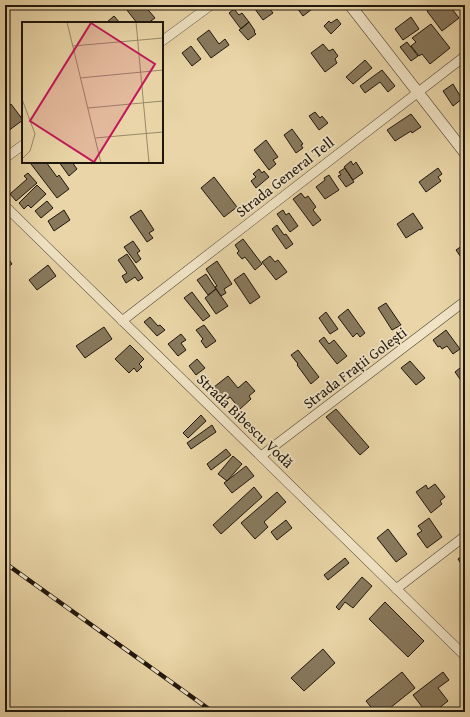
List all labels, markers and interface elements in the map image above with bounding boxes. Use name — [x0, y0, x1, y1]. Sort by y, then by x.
inset map — [22, 22, 163, 163]
street label: Strada General Tell — [231, 132, 338, 222]
street label: Strada Frații Golești — [299, 322, 411, 414]
street label: Strada Bibescu Vodă — [192, 369, 298, 472]

